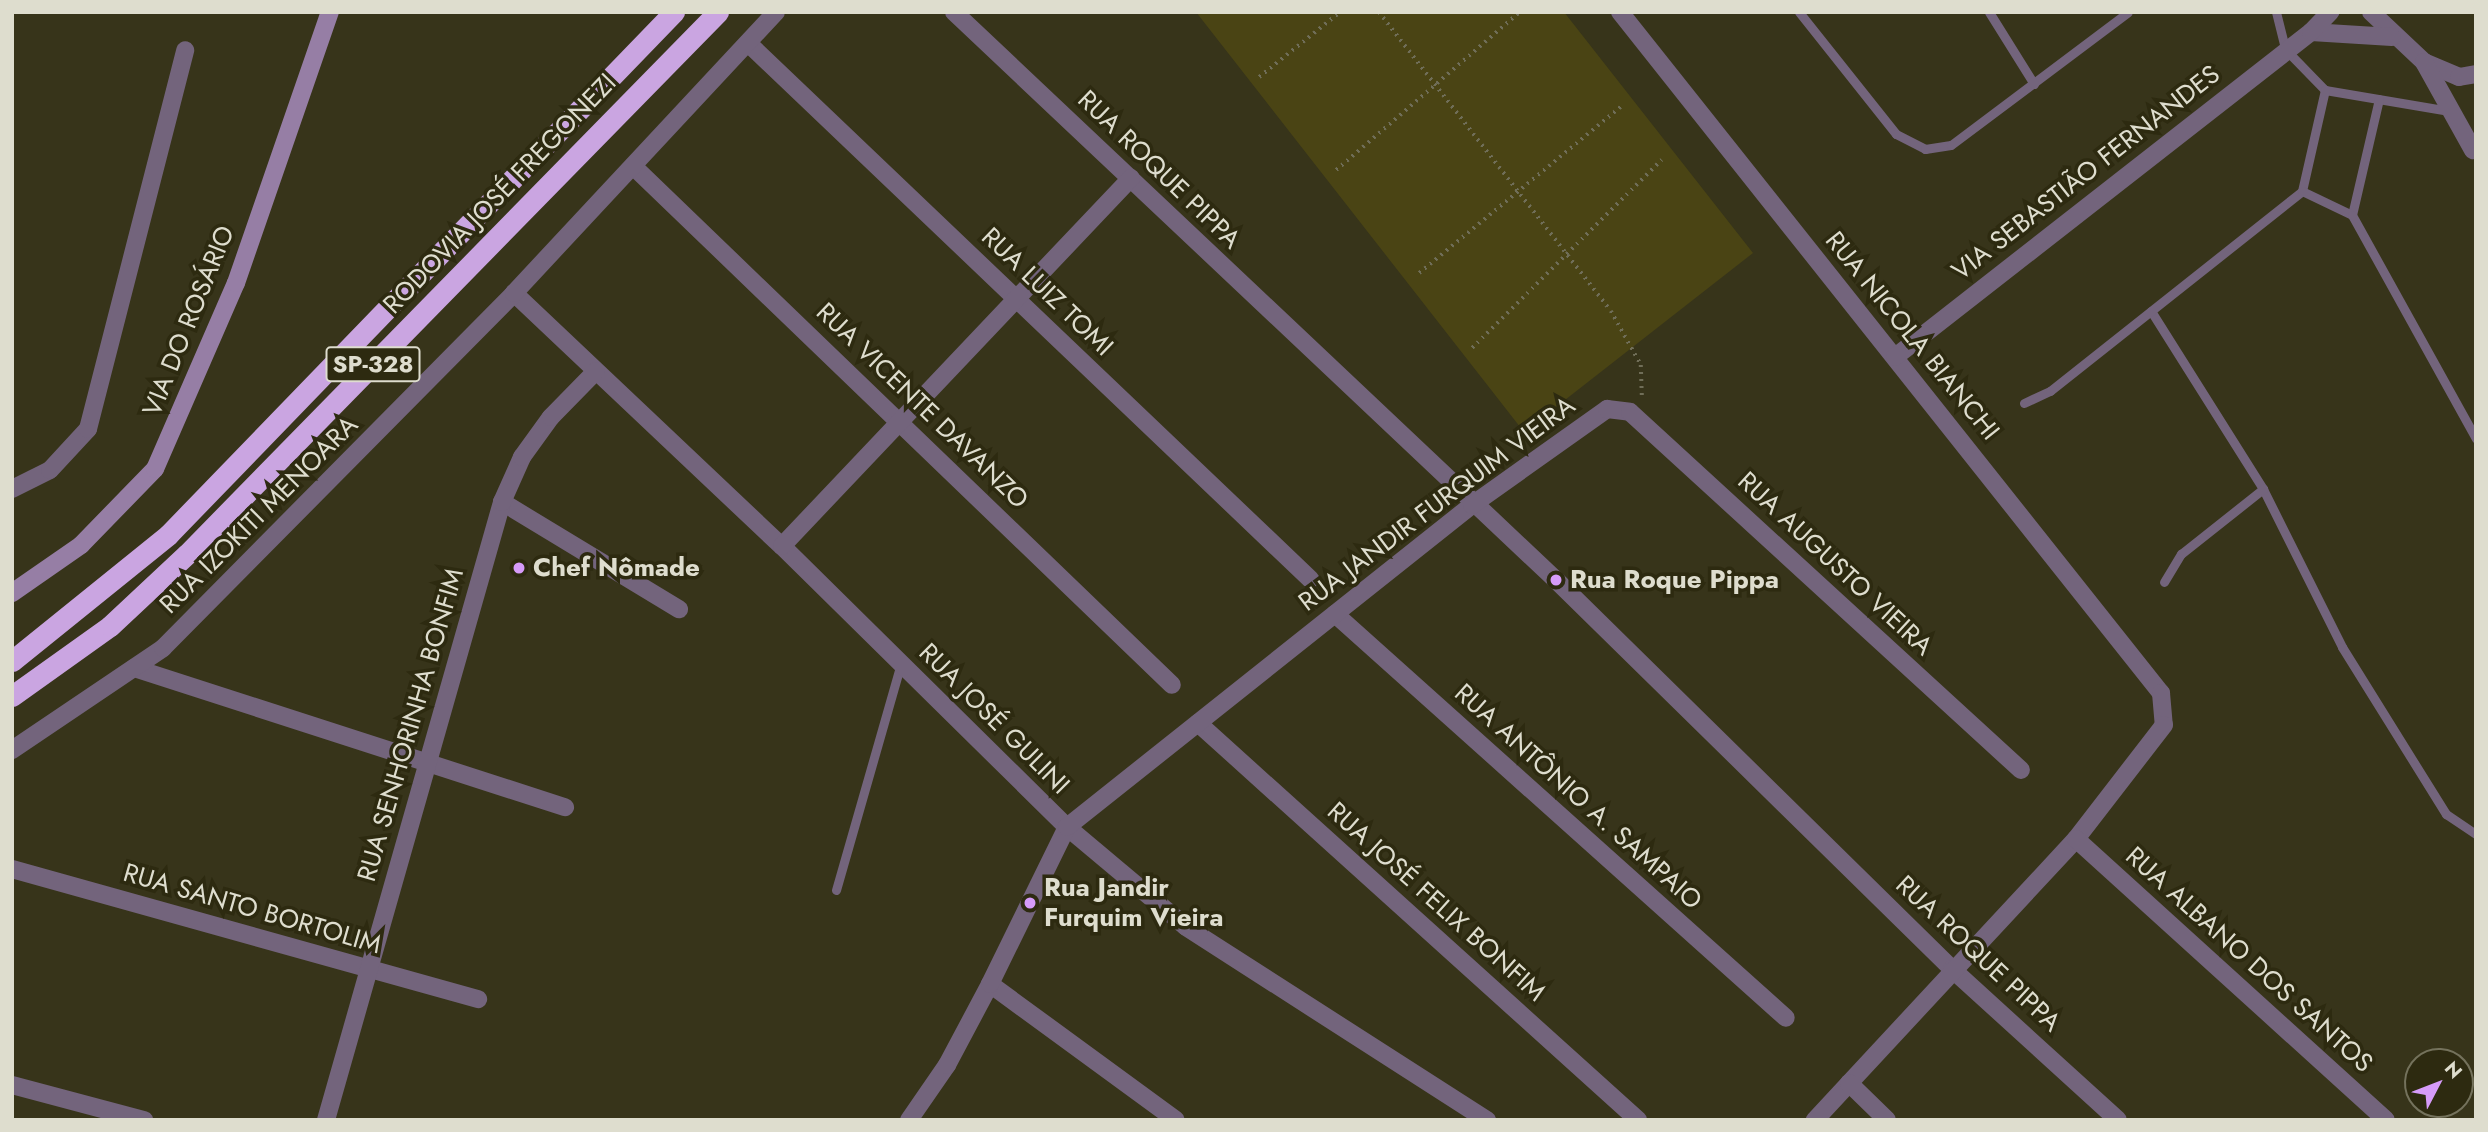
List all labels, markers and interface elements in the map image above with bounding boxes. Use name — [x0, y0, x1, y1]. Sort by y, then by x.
street label: VIA SEBASTIÃO FERNANDES — [1946, 59, 2226, 287]
street label: RODOVIA JOSÉ FREGONEZI — [377, 67, 623, 321]
street label: RUA ROQUE PIPPA — [1071, 84, 1247, 256]
street label: VIA DO ROSÁRIO — [137, 221, 241, 421]
street label: RUA LUIZ TOMI — [975, 221, 1119, 363]
street label: RUA NICOLA BIANCHI — [1818, 226, 2006, 446]
street label: RUA VICENTE DAVANZO — [810, 297, 1034, 515]
road number: SP-328 — [324, 344, 422, 384]
street label: RUA JANDIR FURQUIM VIEIRA — [1293, 390, 1581, 618]
street label: RUA IZOKITI MENOARA — [154, 410, 364, 620]
street label: RUA AUGUSTO VIEIRA — [1731, 466, 1939, 662]
place label: Chef Nômade — [533, 552, 700, 584]
marker: Chef Nômade — [511, 560, 527, 576]
place label: Rua Roque Pippa — [1570, 564, 1779, 596]
street label: RUA SENHORINHA BONFIM — [351, 565, 471, 885]
marker: Rua Roque Pippa — [1548, 572, 1564, 588]
street label: RUA JOSÉ GULINI — [912, 637, 1076, 801]
street label: RUA ANTÔNIO A. SAMPAIO — [1448, 678, 1708, 916]
street label: RUA JOSÉ FELIX BONFIM — [1321, 796, 1551, 1008]
street label: RUA ALBANO DOS SANTOS — [2119, 841, 2379, 1079]
street label: RUA SANTO BORTOLIM — [120, 857, 384, 961]
street label: RUA ROQUE PIPPA — [1889, 870, 2067, 1038]
place label: Rua Jandir Furquim Vieira — [1044, 872, 1223, 934]
marker: Rua Jandir Furquim Vieira — [1022, 895, 1038, 911]
north arrow — [2404, 1048, 2474, 1118]
text: N — [2438, 1055, 2469, 1085]

